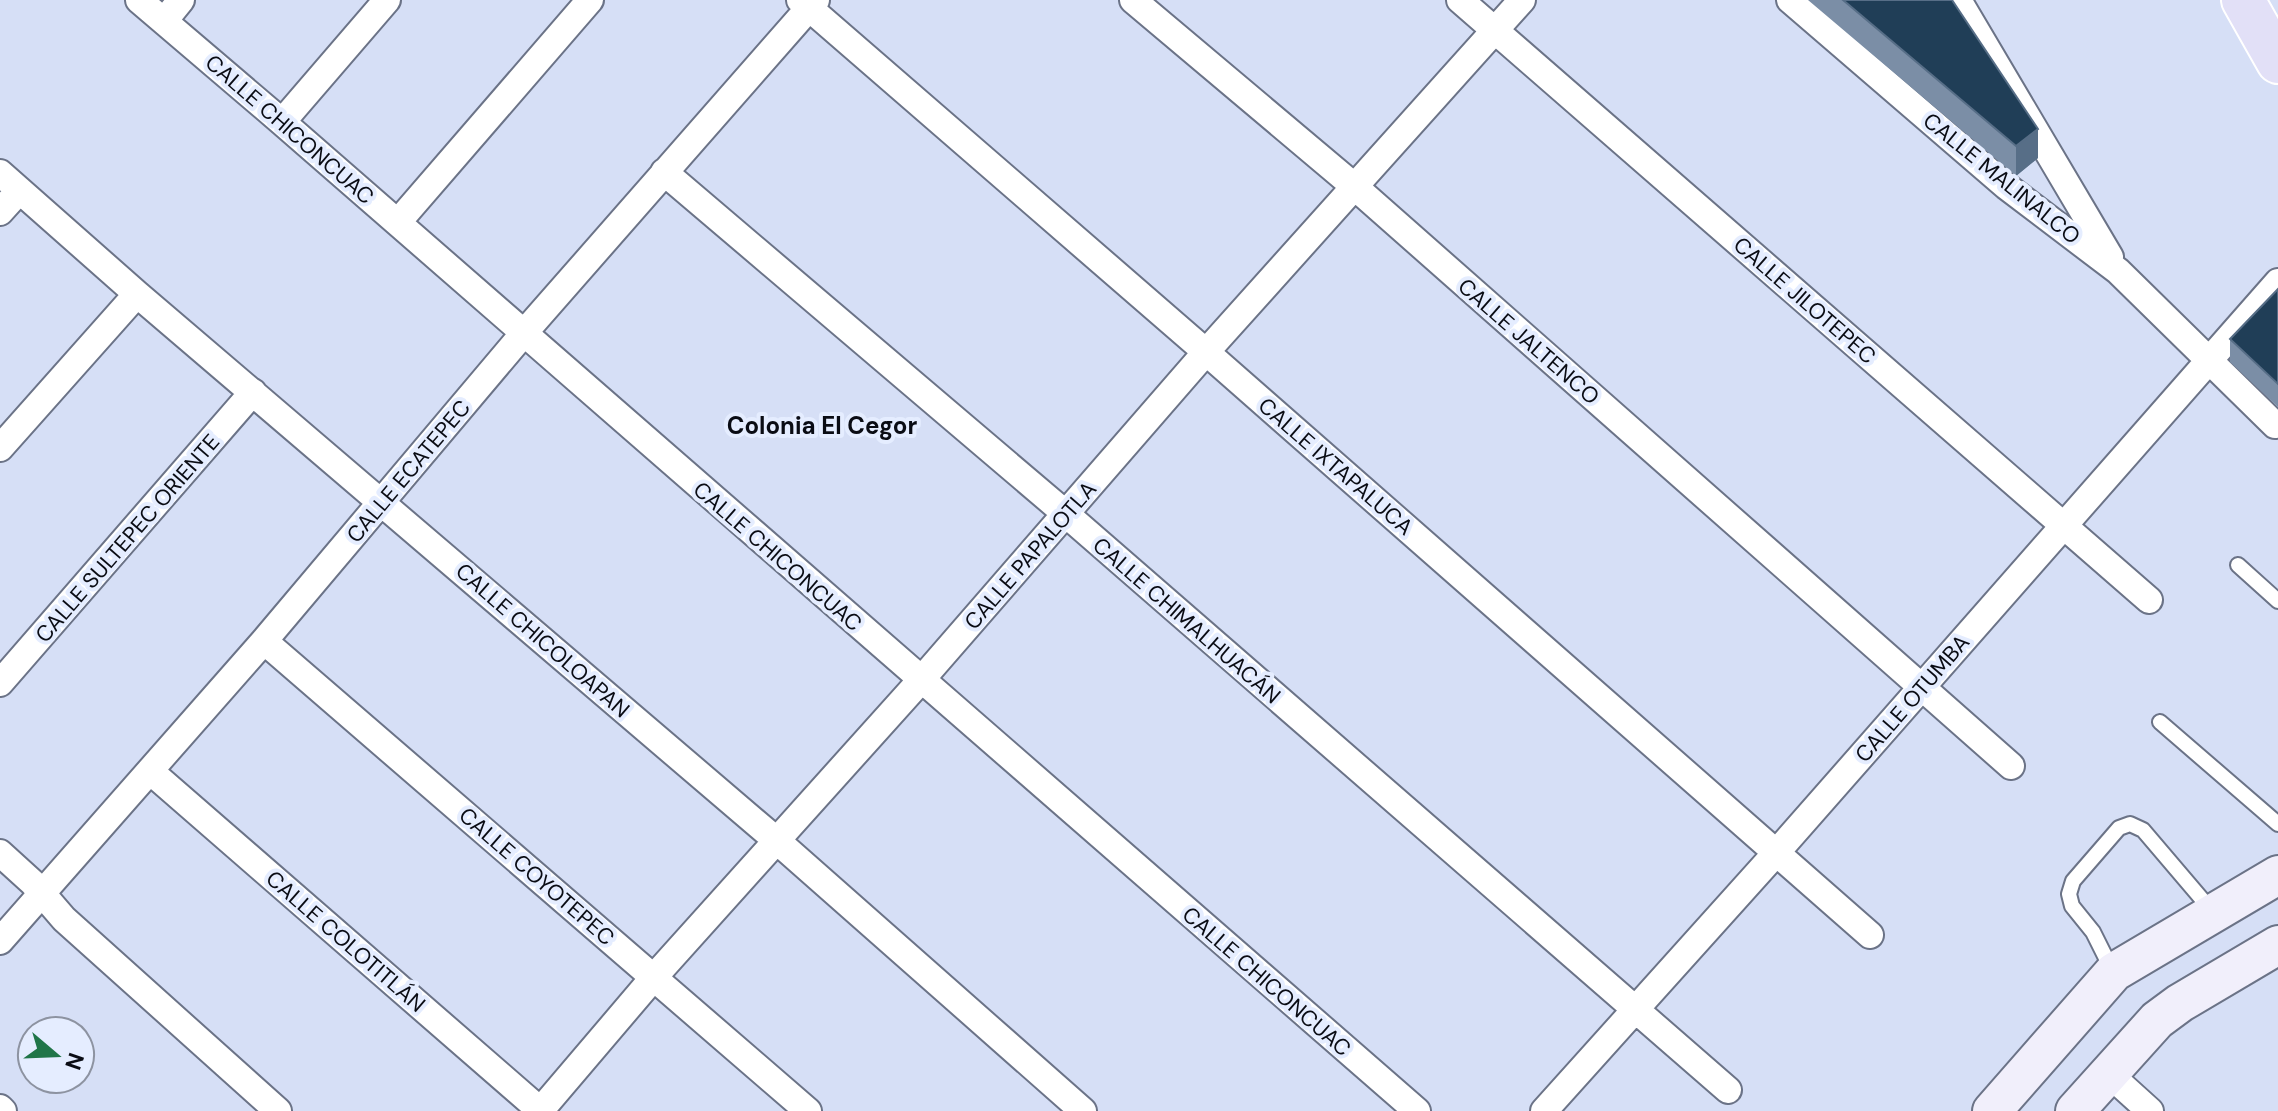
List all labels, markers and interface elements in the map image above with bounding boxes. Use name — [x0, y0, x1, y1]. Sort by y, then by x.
street label: CALLE CHICONCUAC — [199, 48, 380, 211]
street label: CALLE MALINALCO — [1917, 106, 2086, 251]
street label: CALLE JILOTEPEC — [1727, 230, 1882, 370]
street label: CALLE JALTENCO — [1452, 272, 1606, 411]
street label: CALLE IXTAPALUCA — [1252, 391, 1419, 542]
street label: CALLE ECATEPEC — [340, 394, 477, 549]
district label: Colonia El Cegor — [727, 410, 918, 441]
street label: CALLE SULTEPEC ORIENTE — [29, 428, 226, 649]
street label: CALLE CHICONCUAC — [687, 475, 868, 638]
street label: CALLE PAPALOTLA — [958, 475, 1103, 636]
street label: CALLE CHIMALHUACÁN — [1087, 531, 1287, 710]
street label: CALLE CHICOLOAPAN — [450, 557, 636, 724]
street label: CALLE OTUMBA — [1849, 628, 1976, 768]
street label: CALLE COYOTEPEC — [453, 801, 620, 952]
street label: CALLE COLOTITLÁN — [260, 864, 431, 1019]
street label: CALLE CHICONCUAC — [1176, 900, 1357, 1063]
north arrow — [16, 1015, 96, 1095]
text: N — [58, 1049, 91, 1074]

